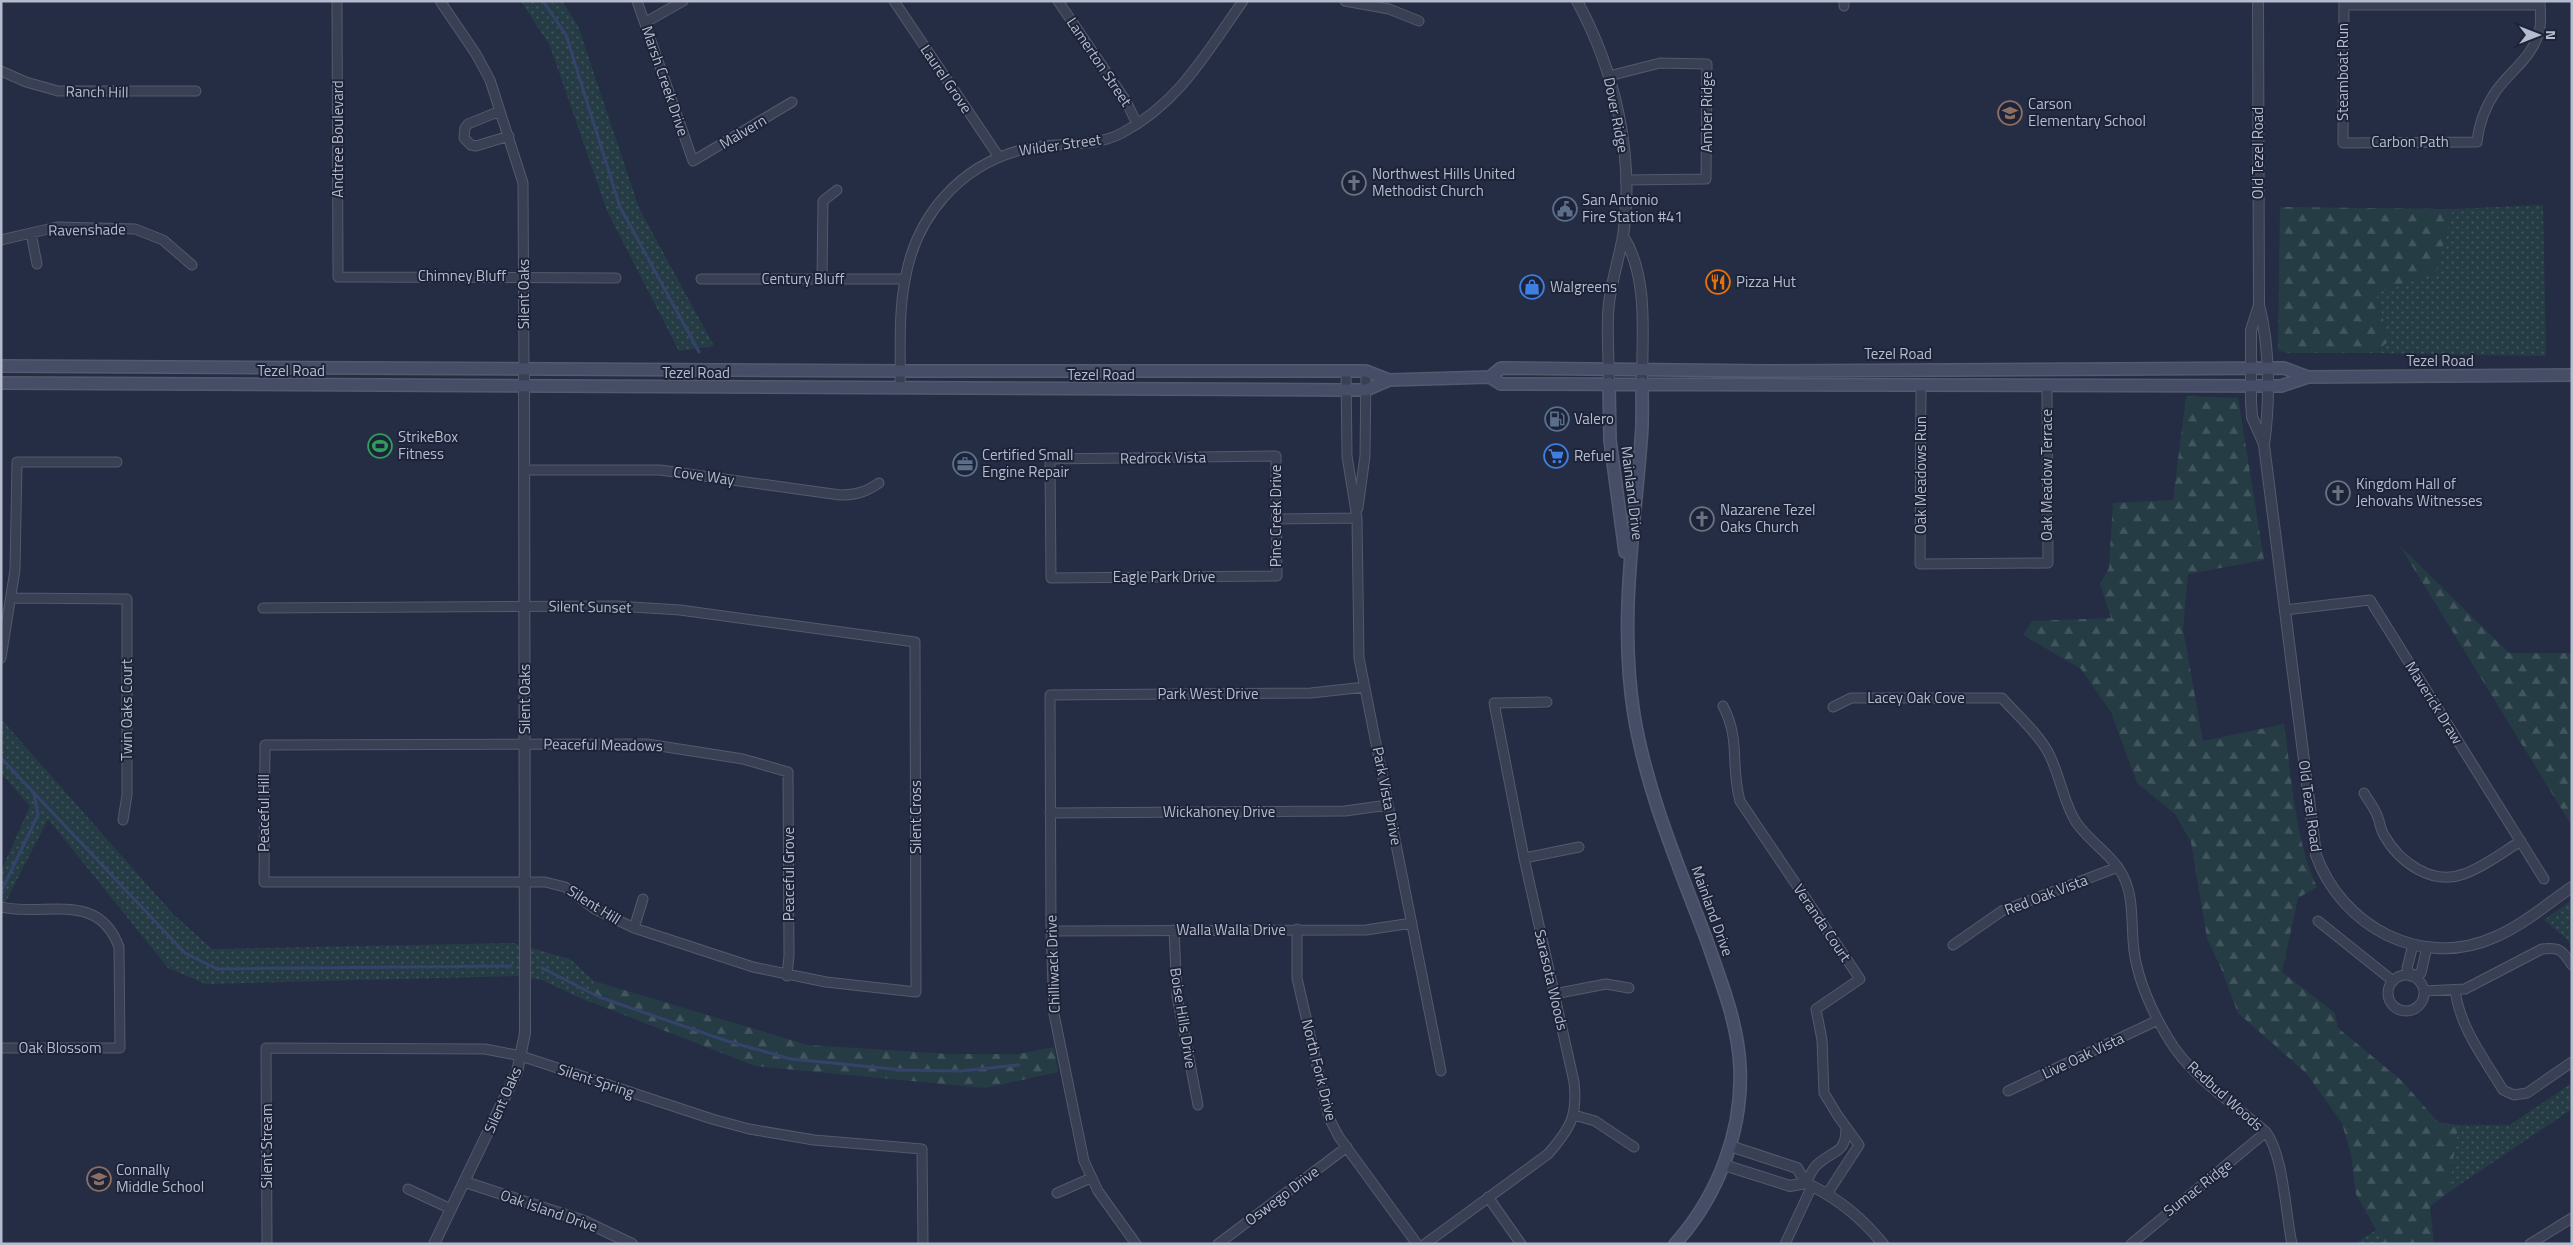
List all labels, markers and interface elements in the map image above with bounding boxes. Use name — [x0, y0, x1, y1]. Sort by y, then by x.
north arrow — [2513, 10, 2563, 60]
street label: Lamerton Street — [1061, 13, 1138, 112]
street label: Marsh Creek Drive — [636, 23, 695, 139]
street label: Steamboat Run — [2331, 23, 2354, 121]
text: N — [2541, 30, 2562, 40]
street label: Laurel Grove — [915, 40, 978, 118]
street label: Amber Ridge — [1695, 71, 1718, 153]
street label: Dover Ridge — [1598, 75, 1635, 155]
street label: Ranch Hill — [65, 79, 129, 104]
street label: Andtree Boulevard — [326, 80, 349, 198]
place label: Carson Elementary School — [2028, 92, 2146, 132]
school or university icon: Carson Elementary School — [1997, 100, 2023, 126]
street label: Old Tezel Road — [2246, 107, 2269, 199]
street label: Malvern — [715, 108, 771, 155]
street label: Wilder Street — [1017, 127, 1103, 162]
street label: Carbon Path — [2371, 130, 2449, 153]
place label: Northwest Hills United Methodist Church — [1372, 162, 1515, 202]
church icon: Northwest Hills United Methodist Church — [1341, 170, 1367, 196]
place label: San Antonio Fire Station #41 — [1582, 188, 1683, 228]
public building icon: San Antonio Fire Station #41 — [1552, 196, 1578, 222]
street label: Ravenshade — [48, 217, 126, 242]
street label: Silent Oaks — [512, 259, 535, 329]
street label: Chimney Bluff — [418, 264, 506, 287]
street label: Century Bluff — [761, 267, 845, 290]
restaurant icon: Pizza Hut — [1705, 269, 1731, 295]
place label: Pizza Hut — [1736, 270, 1797, 293]
shop icon: Walgreens — [1519, 274, 1545, 300]
place label: Walgreens — [1550, 275, 1617, 298]
street label: Tezel Road — [1864, 342, 1932, 365]
street label: Tezel Road — [2406, 349, 2474, 372]
street label: Tezel Road — [257, 359, 325, 382]
street label: Tezel Road — [662, 361, 730, 384]
street label: Tezel Road — [1067, 363, 1135, 386]
fuel station icon: Valero — [1544, 406, 1570, 432]
place label: Valero — [1574, 407, 1614, 430]
street label: Oak Meadow Terrace — [2035, 409, 2058, 541]
street label: Oak Meadows Run — [1909, 416, 1932, 534]
place label: StrikeBox Fitness — [398, 425, 458, 465]
sports icon: StrikeBox Fitness — [367, 433, 393, 459]
place label: Certified Small Engine Repair — [982, 443, 1074, 483]
supermarket icon: Refuel — [1543, 443, 1569, 469]
place label: Refuel — [1574, 444, 1615, 467]
street label: Redrock Vista — [1120, 445, 1207, 470]
street label: Mainland Drive — [1615, 445, 1650, 541]
office icon: Certified Small Engine Repair — [952, 451, 978, 477]
street label: Cove Way — [672, 460, 736, 491]
street label: Pine Creek Drive — [1264, 465, 1287, 567]
place label: Kingdom Hall of Jehovahs Witnesses — [2356, 472, 2483, 512]
church icon: Kingdom Hall of Jehovahs Witnesses — [2325, 480, 2351, 506]
place label: Nazarene Tezel Oaks Church — [1720, 498, 1815, 538]
church icon: Nazarene Tezel Oaks Church — [1689, 506, 1715, 532]
street label: Eagle Park Drive — [1113, 565, 1215, 588]
street label: Silent Sunset — [548, 594, 632, 619]
street label: Maverick Draw — [2400, 657, 2469, 749]
street label: Twin Oaks Court — [115, 658, 138, 761]
street label: Silent Oaks — [513, 664, 536, 734]
street label: Park West Drive — [1158, 682, 1258, 705]
street label: Lacey Oak Cove — [1867, 686, 1965, 709]
street label: Peaceful Meadows — [543, 732, 663, 757]
street label: Park Vista Drive — [1367, 745, 1408, 847]
street label: Old Tezel Road — [2293, 759, 2328, 853]
street label: Peaceful Hill — [252, 774, 275, 852]
street label: Silent Cross — [904, 780, 927, 854]
street label: Wickahoney Drive — [1163, 800, 1275, 823]
street label: Peaceful Grove — [777, 827, 800, 921]
street label: Mainland Drive — [1685, 862, 1739, 959]
street label: Red Oak Vista — [2001, 868, 2091, 921]
street label: Silent Hill — [563, 879, 626, 930]
street label: Veranda Court — [1788, 879, 1857, 967]
street label: Chilliwack Drive — [1039, 914, 1066, 1014]
street label: Walla Walla Drive — [1176, 918, 1286, 941]
street label: Sarasota Woods — [1529, 927, 1574, 1033]
street label: Boise Hills Drive — [1164, 966, 1203, 1070]
street label: North Fork Drive — [1296, 1017, 1343, 1123]
street label: Live Oak Vista — [2038, 1026, 2128, 1085]
street label: Oak Blossom — [19, 1036, 101, 1059]
street label: Redbud Woods — [2182, 1055, 2269, 1136]
street label: Silent Spring — [555, 1057, 638, 1104]
street label: Silent Oaks — [478, 1063, 527, 1137]
street label: Silent Stream — [255, 1104, 278, 1188]
street label: Sumac Ridge — [2158, 1153, 2237, 1222]
place label: Connally Middle School — [116, 1158, 204, 1198]
street label: Oswego Drive — [1240, 1160, 1324, 1231]
school or university icon: Connally Middle School — [86, 1166, 112, 1192]
street label: Oak Island Drive — [497, 1183, 601, 1238]

